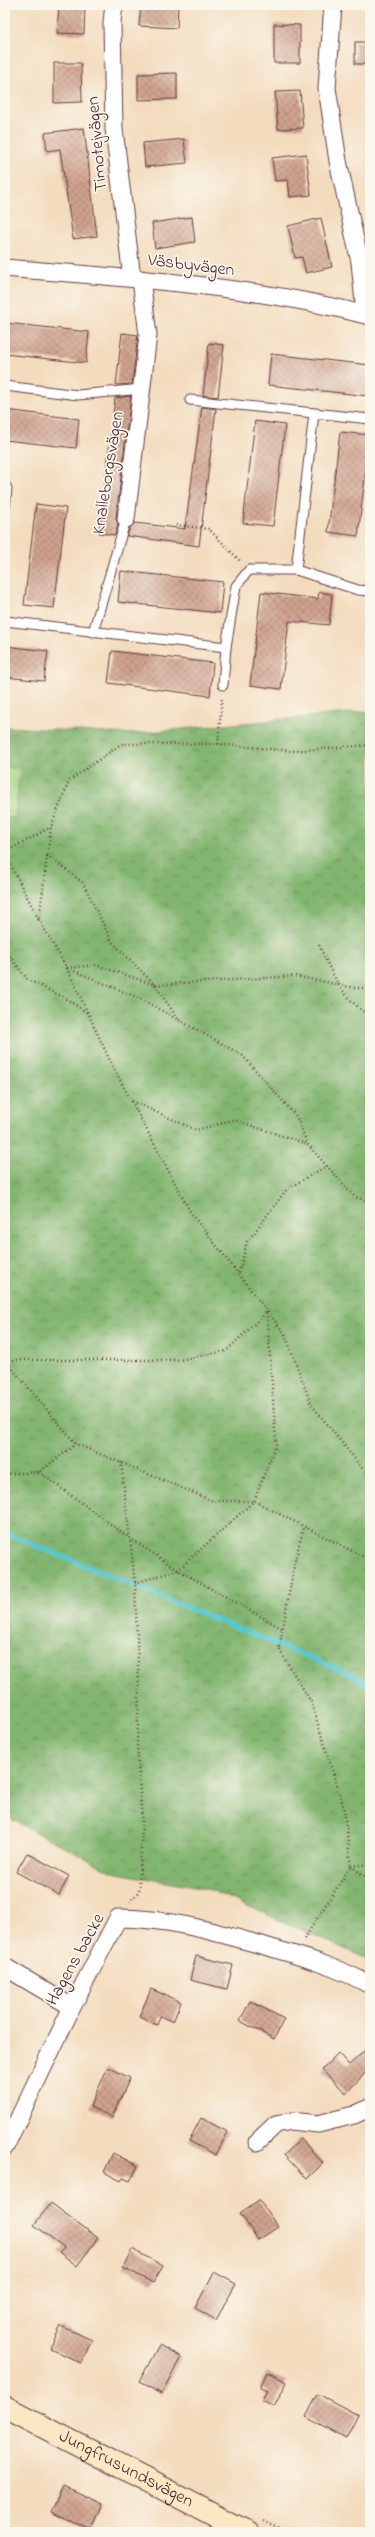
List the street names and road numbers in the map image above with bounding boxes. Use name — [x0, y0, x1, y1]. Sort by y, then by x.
street label: Timotejvägen — [81, 95, 116, 193]
street label: Väsbyvägen — [145, 248, 236, 285]
street label: Knalleborgsvägen — [86, 409, 133, 537]
street label: Hagens backe — [40, 1908, 113, 2011]
street label: Jungfrusundsvägen — [54, 2424, 198, 2515]

